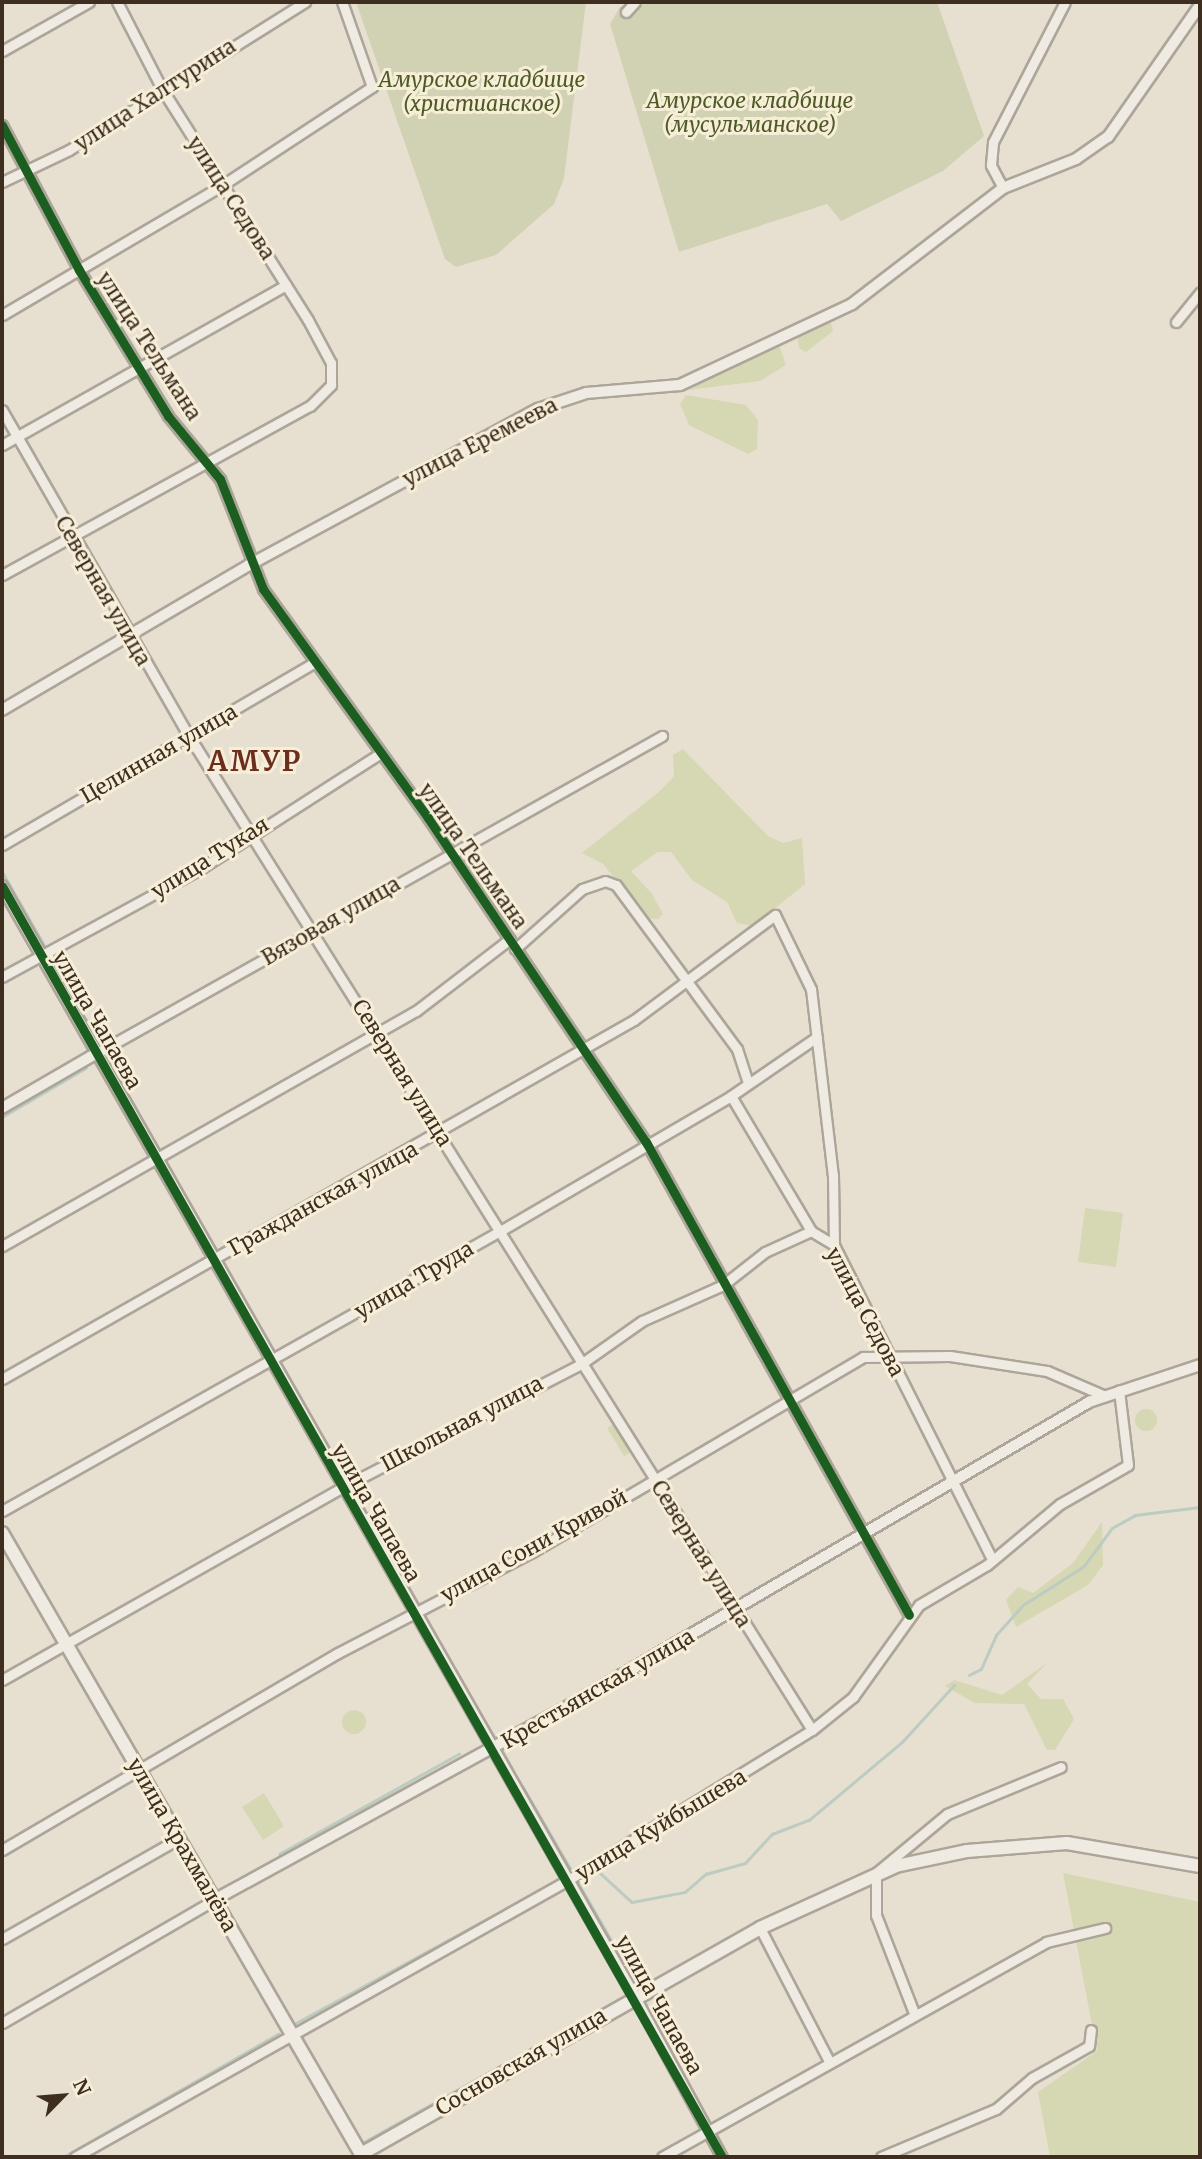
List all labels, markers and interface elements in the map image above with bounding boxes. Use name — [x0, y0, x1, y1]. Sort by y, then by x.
street label: улица Халтурина — [70, 34, 240, 156]
park label: Амурское кладбище (христианское) — [379, 67, 585, 117]
park label: Амурское кладбище (мусульманское) — [647, 88, 853, 138]
street label: улица Седова — [182, 131, 280, 265]
street label: улица Тельмана — [92, 267, 206, 425]
street label: улица Еремеева — [399, 392, 561, 492]
street label: Северная улица — [50, 512, 156, 670]
street label: Целинная улица — [76, 699, 242, 809]
district label: АМУР — [208, 744, 302, 778]
street label: улица Тельмана — [413, 778, 533, 934]
street label: улица Тукая — [147, 812, 273, 904]
street label: Вязовая улица — [257, 871, 405, 971]
street label: улица Чапаева — [47, 946, 147, 1094]
street label: Северная улица — [347, 995, 457, 1151]
street label: Гражданская улица — [224, 1136, 422, 1262]
street label: улица Труда — [350, 1236, 478, 1324]
street label: улица Седова — [820, 1243, 910, 1381]
street label: Школьная улица — [377, 1371, 547, 1477]
street label: улица Чапаева — [326, 1439, 426, 1587]
street label: Северная улица — [646, 1476, 756, 1632]
street label: улица Сони Кривой — [436, 1484, 632, 1608]
street label: Крестьянская улица — [497, 1624, 699, 1754]
street label: улица Крахмалёва — [122, 1754, 242, 1936]
street label: улица Куйбышева — [571, 1764, 751, 1886]
street label: улица Чапаева — [610, 1931, 708, 2079]
street label: Сосновская улица — [431, 2003, 611, 2121]
north arrow — [28, 2061, 98, 2131]
text: N — [68, 2075, 96, 2099]

